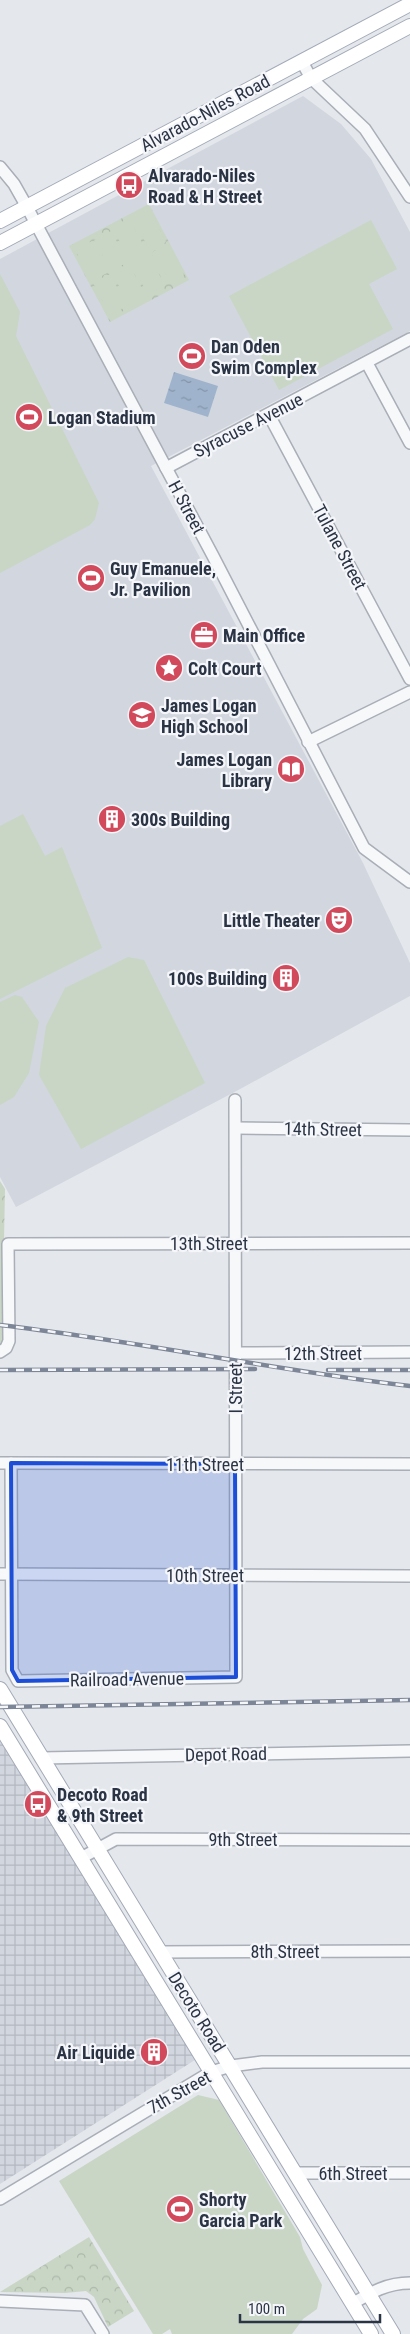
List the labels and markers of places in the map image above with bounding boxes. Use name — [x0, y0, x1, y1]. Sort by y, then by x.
place label: Alvarado-Niles Road & H Street — [148, 165, 262, 207]
bus stop icon: Alvarado-Niles Road & H Street — [114, 170, 144, 200]
place label: Dan Oden Swim Complex — [211, 336, 317, 378]
sports icon: Dan Oden Swim Complex — [177, 341, 207, 371]
sports icon: Logan Stadium — [14, 402, 44, 432]
place label: Logan Stadium — [48, 407, 156, 428]
place label: Guy Emanuele, Jr. Pavilion — [110, 558, 216, 600]
sports icon: Guy Emanuele, Jr. Pavilion — [76, 563, 106, 593]
office icon: Main Office — [189, 620, 219, 650]
place label: Main Office — [223, 625, 306, 646]
place icon: Colt Court — [154, 653, 184, 683]
place label: Colt Court — [188, 658, 262, 679]
place label: James Logan High School — [161, 695, 257, 737]
school or university icon: James Logan High School — [127, 700, 157, 730]
place label: James Logan Library — [176, 749, 272, 791]
library icon: James Logan Library — [276, 754, 306, 784]
building icon: 300s Building — [97, 804, 127, 834]
place label: 300s Building — [131, 809, 230, 830]
theatre icon: Little Theater — [324, 905, 354, 935]
place label: Little Theater — [223, 910, 320, 931]
building icon: 100s Building — [271, 963, 301, 993]
place label: 100s Building — [168, 968, 267, 989]
place label: Decoto Road & 9th Street — [57, 1784, 148, 1826]
bus stop icon: Decoto Road & 9th Street — [23, 1789, 53, 1819]
building icon: Air Liquide — [139, 2037, 169, 2067]
place label: Air Liquide — [57, 2042, 135, 2063]
place label: Shorty Garcia Park — [199, 2189, 283, 2231]
sports icon: Shorty Garcia Park — [165, 2194, 195, 2224]

